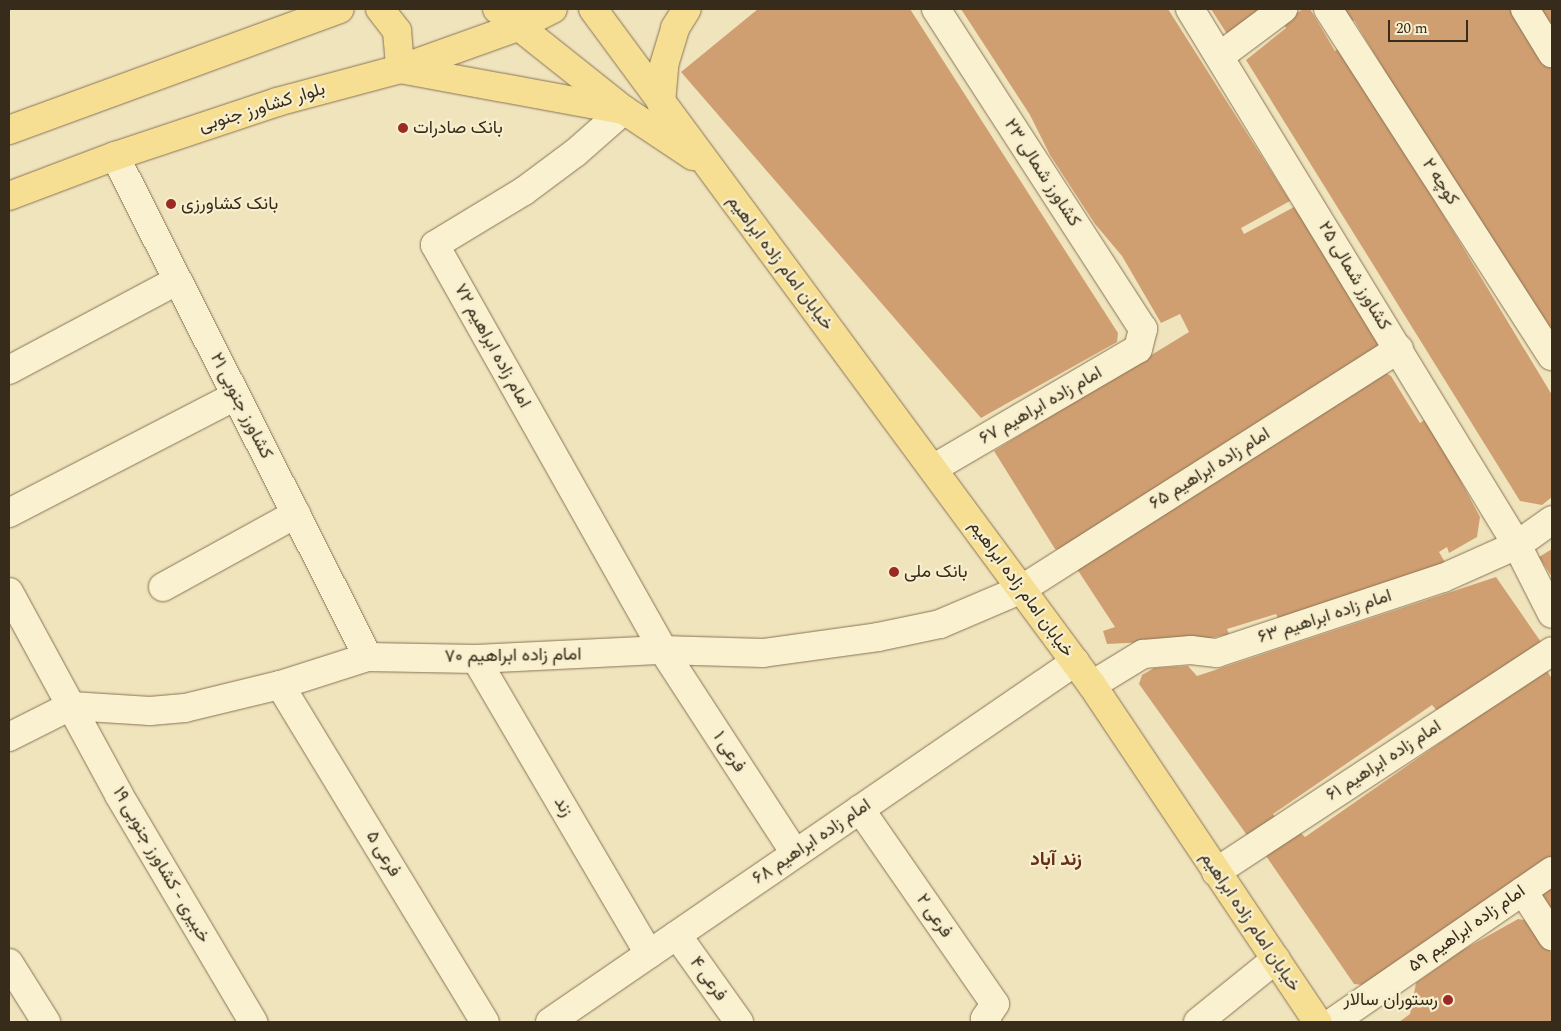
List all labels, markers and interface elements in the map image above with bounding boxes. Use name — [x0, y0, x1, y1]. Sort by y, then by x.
scale bar — [1391, 10, 1471, 42]
text: 20 m — [1396, 17, 1428, 40]
street label: بلوار کشاورز جنوبی — [196, 79, 328, 137]
street label: کشاورز شمالی ۲۳ — [999, 115, 1085, 231]
place label: بانک صادرات — [413, 117, 503, 139]
marker: بانک صادرات — [397, 122, 409, 134]
street label: کوچه ۲ — [1417, 155, 1463, 209]
street label: خیابان امام زاده ابراهیم — [722, 191, 838, 335]
place label: بانک کشاورزی — [181, 193, 278, 215]
marker: بانک کشاورزی — [165, 198, 177, 210]
street label: کشاورز شمالی ۲۵ — [1313, 218, 1395, 334]
street label: امام زاده ابراهیم ۷۲ — [449, 280, 535, 412]
street label: کشاورز جنوبی ۲۱ — [205, 349, 277, 463]
street label: امام زاده ابراهیم ۶۷ — [976, 362, 1106, 450]
street label: امام زاده ابراهیم ۶۵ — [1146, 423, 1274, 515]
street label: خیابان امام زاده ابراهیم — [964, 516, 1078, 662]
place label: بانک ملی — [904, 561, 968, 583]
marker: بانک ملی — [888, 566, 900, 578]
street label: امام زاده ابراهیم ۶۳ — [1255, 585, 1395, 649]
street label: امام زاده ابراهیم ۷۰ — [444, 644, 582, 668]
street label: امام زاده ابراهیم ۶۱ — [1323, 716, 1445, 806]
street label: فرعی ۱ — [708, 727, 750, 777]
street label: خبیری - کشاورز جنوبی ۱۹ — [108, 783, 214, 947]
street label: زند — [549, 793, 577, 821]
street label: امام زاده ابراهیم ۶۸ — [749, 794, 875, 890]
street label: فرعی ۵ — [361, 827, 405, 881]
street label: خیابان امام زاده ابراهیم — [1195, 848, 1305, 996]
district label: زند آباد — [1030, 849, 1082, 871]
street label: امام زاده ابراهیم ۵۹ — [1404, 881, 1530, 977]
street label: فرعی ۲ — [911, 890, 957, 942]
street label: فرعی ۴ — [685, 953, 731, 1005]
place label: رستوران سالار — [1344, 989, 1438, 1011]
marker: رستوران سالار — [1442, 994, 1454, 1006]

